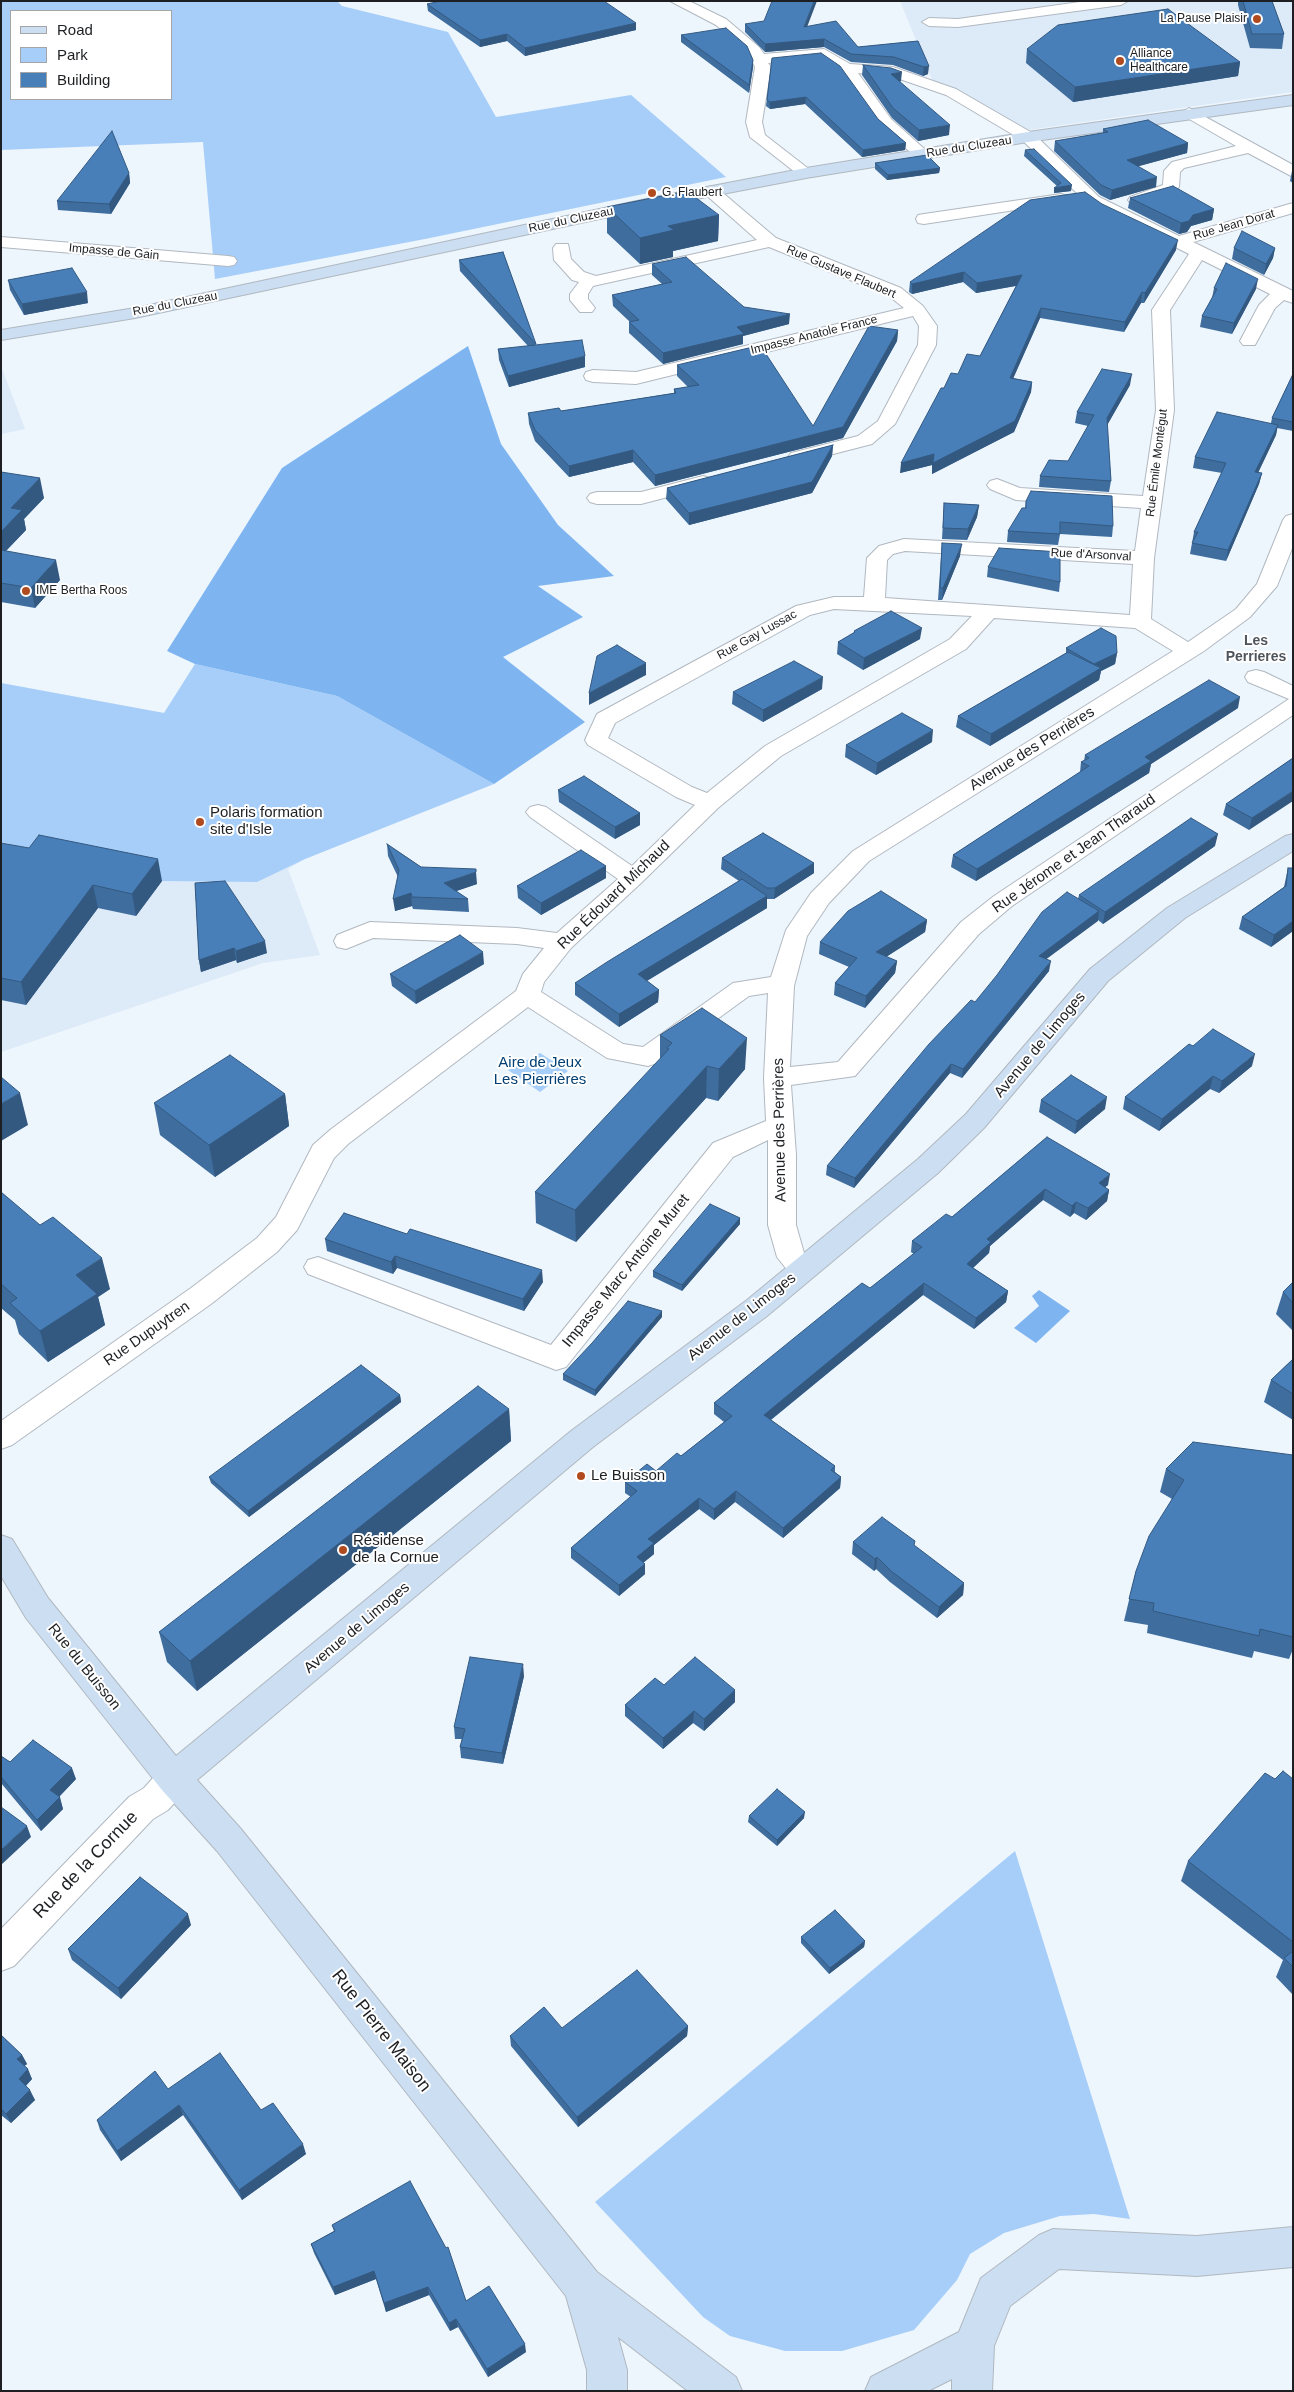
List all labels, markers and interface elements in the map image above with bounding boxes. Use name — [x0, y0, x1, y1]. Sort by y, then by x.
legend — [10, 10, 172, 100]
place label: La Pause Plaisir — [1160, 12, 1247, 26]
marker: La Pause Plaisir — [1251, 13, 1263, 25]
text: Road — [57, 21, 93, 38]
text: Park — [57, 46, 88, 63]
place label: Alliance Healthcare — [1130, 47, 1188, 75]
marker: Alliance Healthcare — [1114, 55, 1126, 67]
text: Building — [57, 71, 110, 88]
street label: Rue du Cluzeau — [925, 133, 1013, 161]
place label: G. Flaubert — [662, 186, 722, 200]
marker: G. Flaubert — [646, 187, 658, 199]
street label: Rue du Cluzeau — [527, 204, 615, 236]
street label: Rue Jean Dorat — [1192, 206, 1276, 244]
street label: Impasse de Gain — [68, 241, 160, 263]
street label: Rue Gustave Flaubert — [784, 242, 898, 302]
street label: Rue du Cluzeau — [131, 289, 219, 319]
street label: Impasse Anatole France — [749, 312, 879, 358]
street label: Rue Émile Montégut — [1143, 408, 1171, 518]
street label: Rue d'Arsonval — [1050, 546, 1132, 564]
place label: IME Bertha Roos — [36, 584, 127, 598]
marker: IME Bertha Roos — [20, 585, 32, 597]
street label: Rue Gay Lussac — [715, 607, 799, 663]
district label: Les Perrieres — [1226, 633, 1286, 666]
street label: Avenue des Perrières — [966, 703, 1098, 795]
street label: Rue Jérome et Jean Tharaud — [989, 791, 1159, 917]
place label: Polaris formation site d'Isle — [210, 804, 323, 839]
marker: Polaris formation site d'Isle — [194, 816, 206, 828]
street label: Rue Édouard Michaud — [554, 837, 674, 953]
street label: Avenue de Limoges — [991, 989, 1089, 1101]
park label: Aire de Jeux Les Pierrières — [494, 1054, 586, 1089]
street label: Avenue des Perrières — [770, 1058, 790, 1202]
street label: Impasse Marc Antoine Muret — [559, 1191, 693, 1351]
street label: Avenue de Limoges — [684, 1269, 800, 1365]
street label: Rue Dupuytren — [101, 1298, 193, 1370]
place label: Le Buisson — [591, 1467, 665, 1485]
marker: Le Buisson — [575, 1470, 587, 1482]
place label: Résidense de la Cornue — [353, 1532, 439, 1567]
marker: Résidense de la Cornue — [337, 1544, 349, 1556]
street label: Avenue de Limoges — [301, 1579, 413, 1677]
street label: Rue du Buisson — [44, 1620, 124, 1714]
street label: Rue de la Cornue — [29, 1807, 143, 1923]
street label: Rue Pierre Maison — [327, 1966, 435, 2096]

